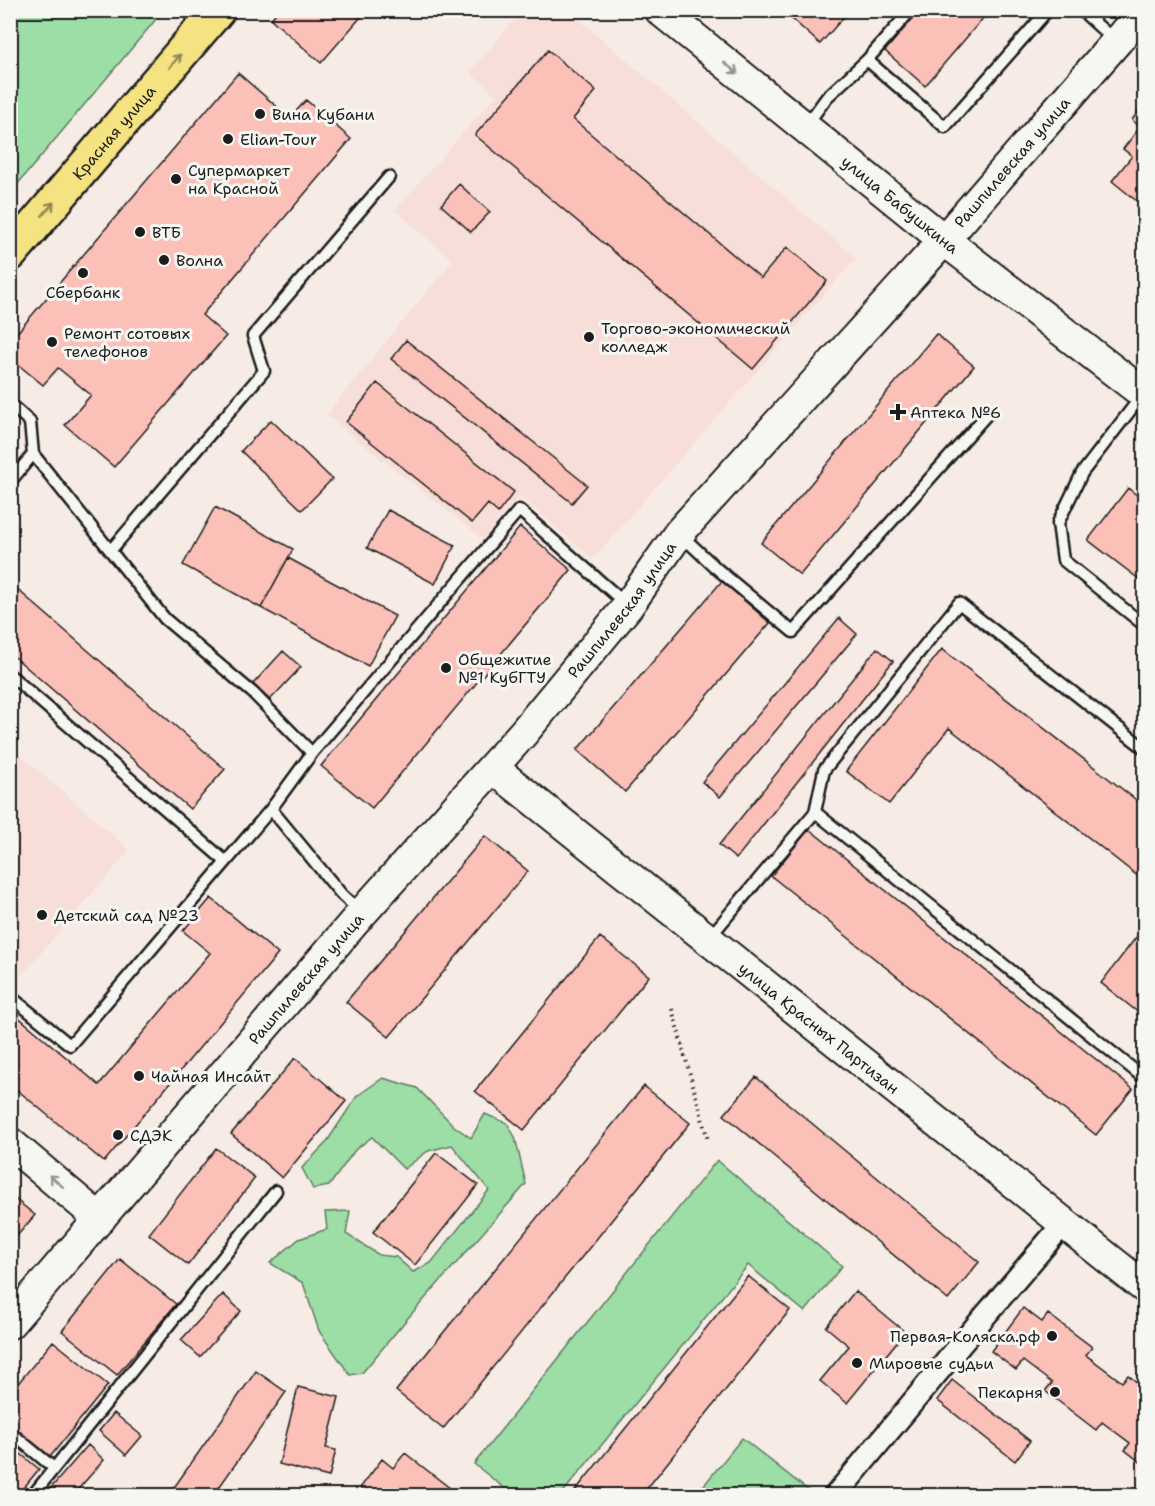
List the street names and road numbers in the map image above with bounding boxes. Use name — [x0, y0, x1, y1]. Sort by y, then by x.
street label: Красная улица — [67, 80, 160, 184]
street label: Рашпилевская улица — [949, 92, 1074, 232]
street label: улица Бабушкина — [837, 151, 963, 258]
street label: Рашпилевская улица — [563, 537, 681, 682]
street label: Рашпилевская улица — [243, 908, 368, 1049]
street label: улица Красных Партизан — [734, 957, 904, 1098]

